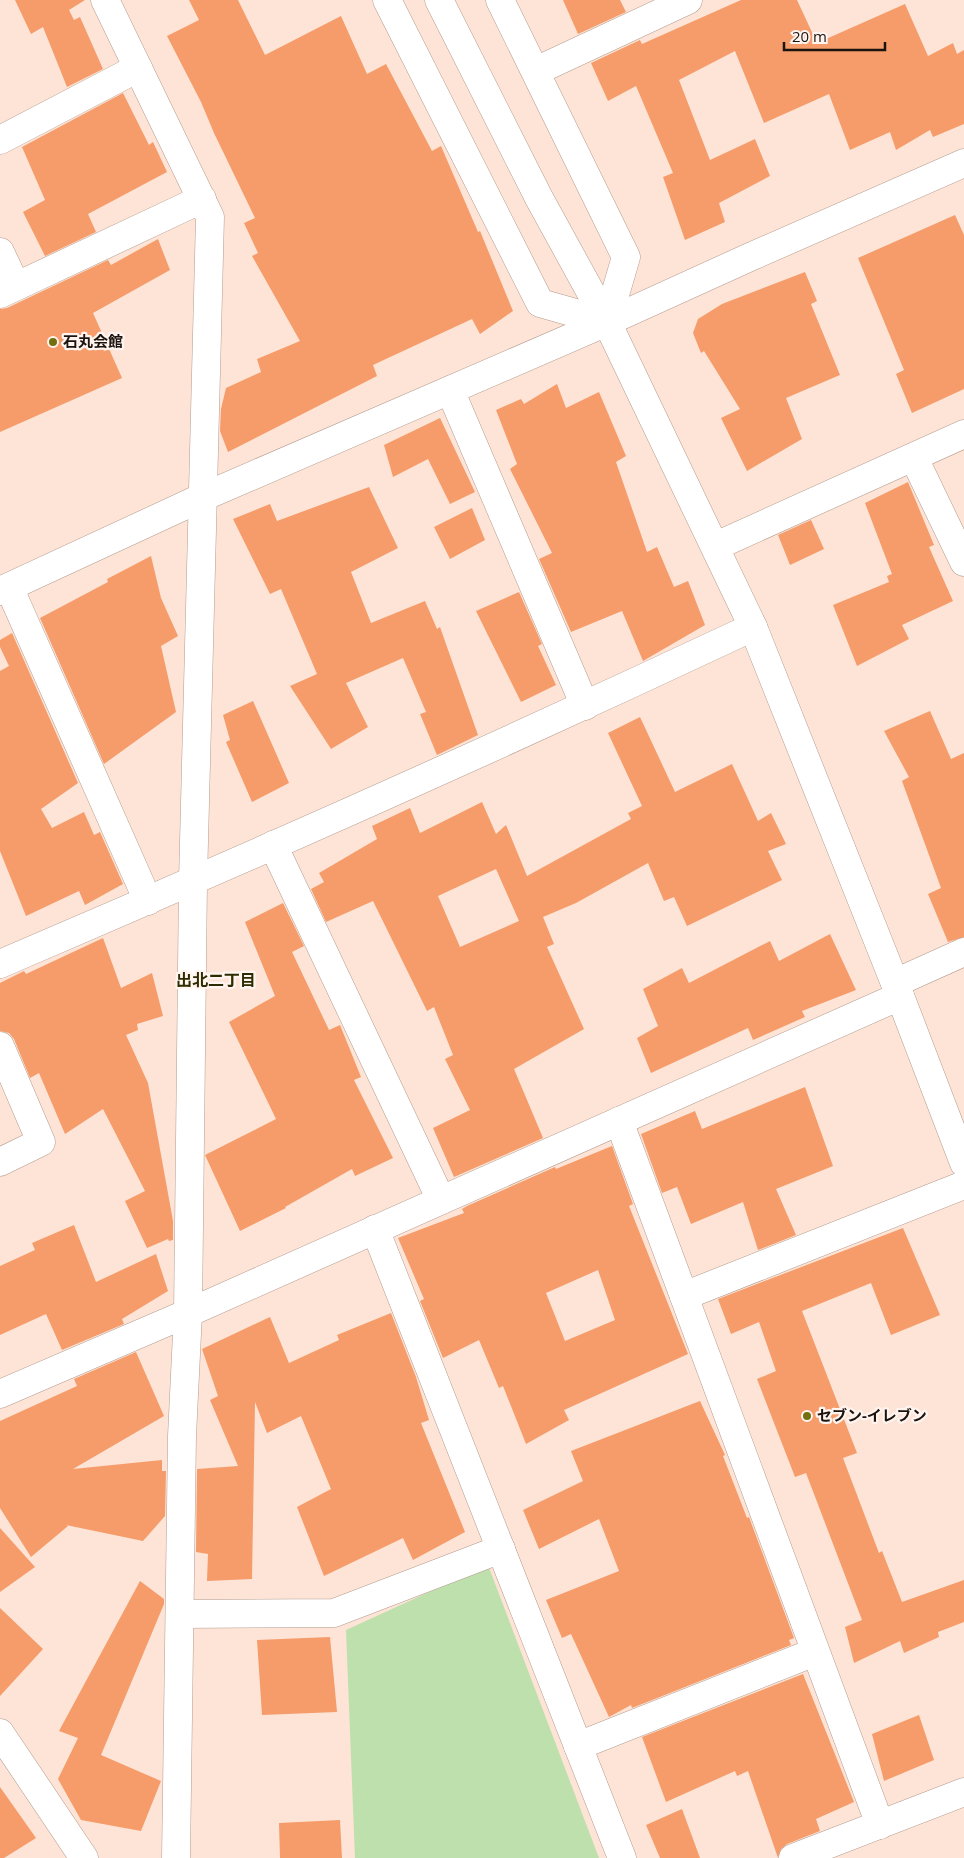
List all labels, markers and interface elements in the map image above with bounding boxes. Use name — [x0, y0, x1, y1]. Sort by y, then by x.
scale bar — [784, 20, 885, 52]
text: 20 m — [792, 26, 827, 46]
place label: 石丸会館 — [63, 331, 123, 351]
marker: 石丸会館 — [47, 336, 59, 348]
district label: 出北二丁目 — [176, 969, 256, 991]
place label: セブン-イレブン — [817, 1405, 927, 1425]
marker: セブン-イレブン — [801, 1410, 813, 1422]

